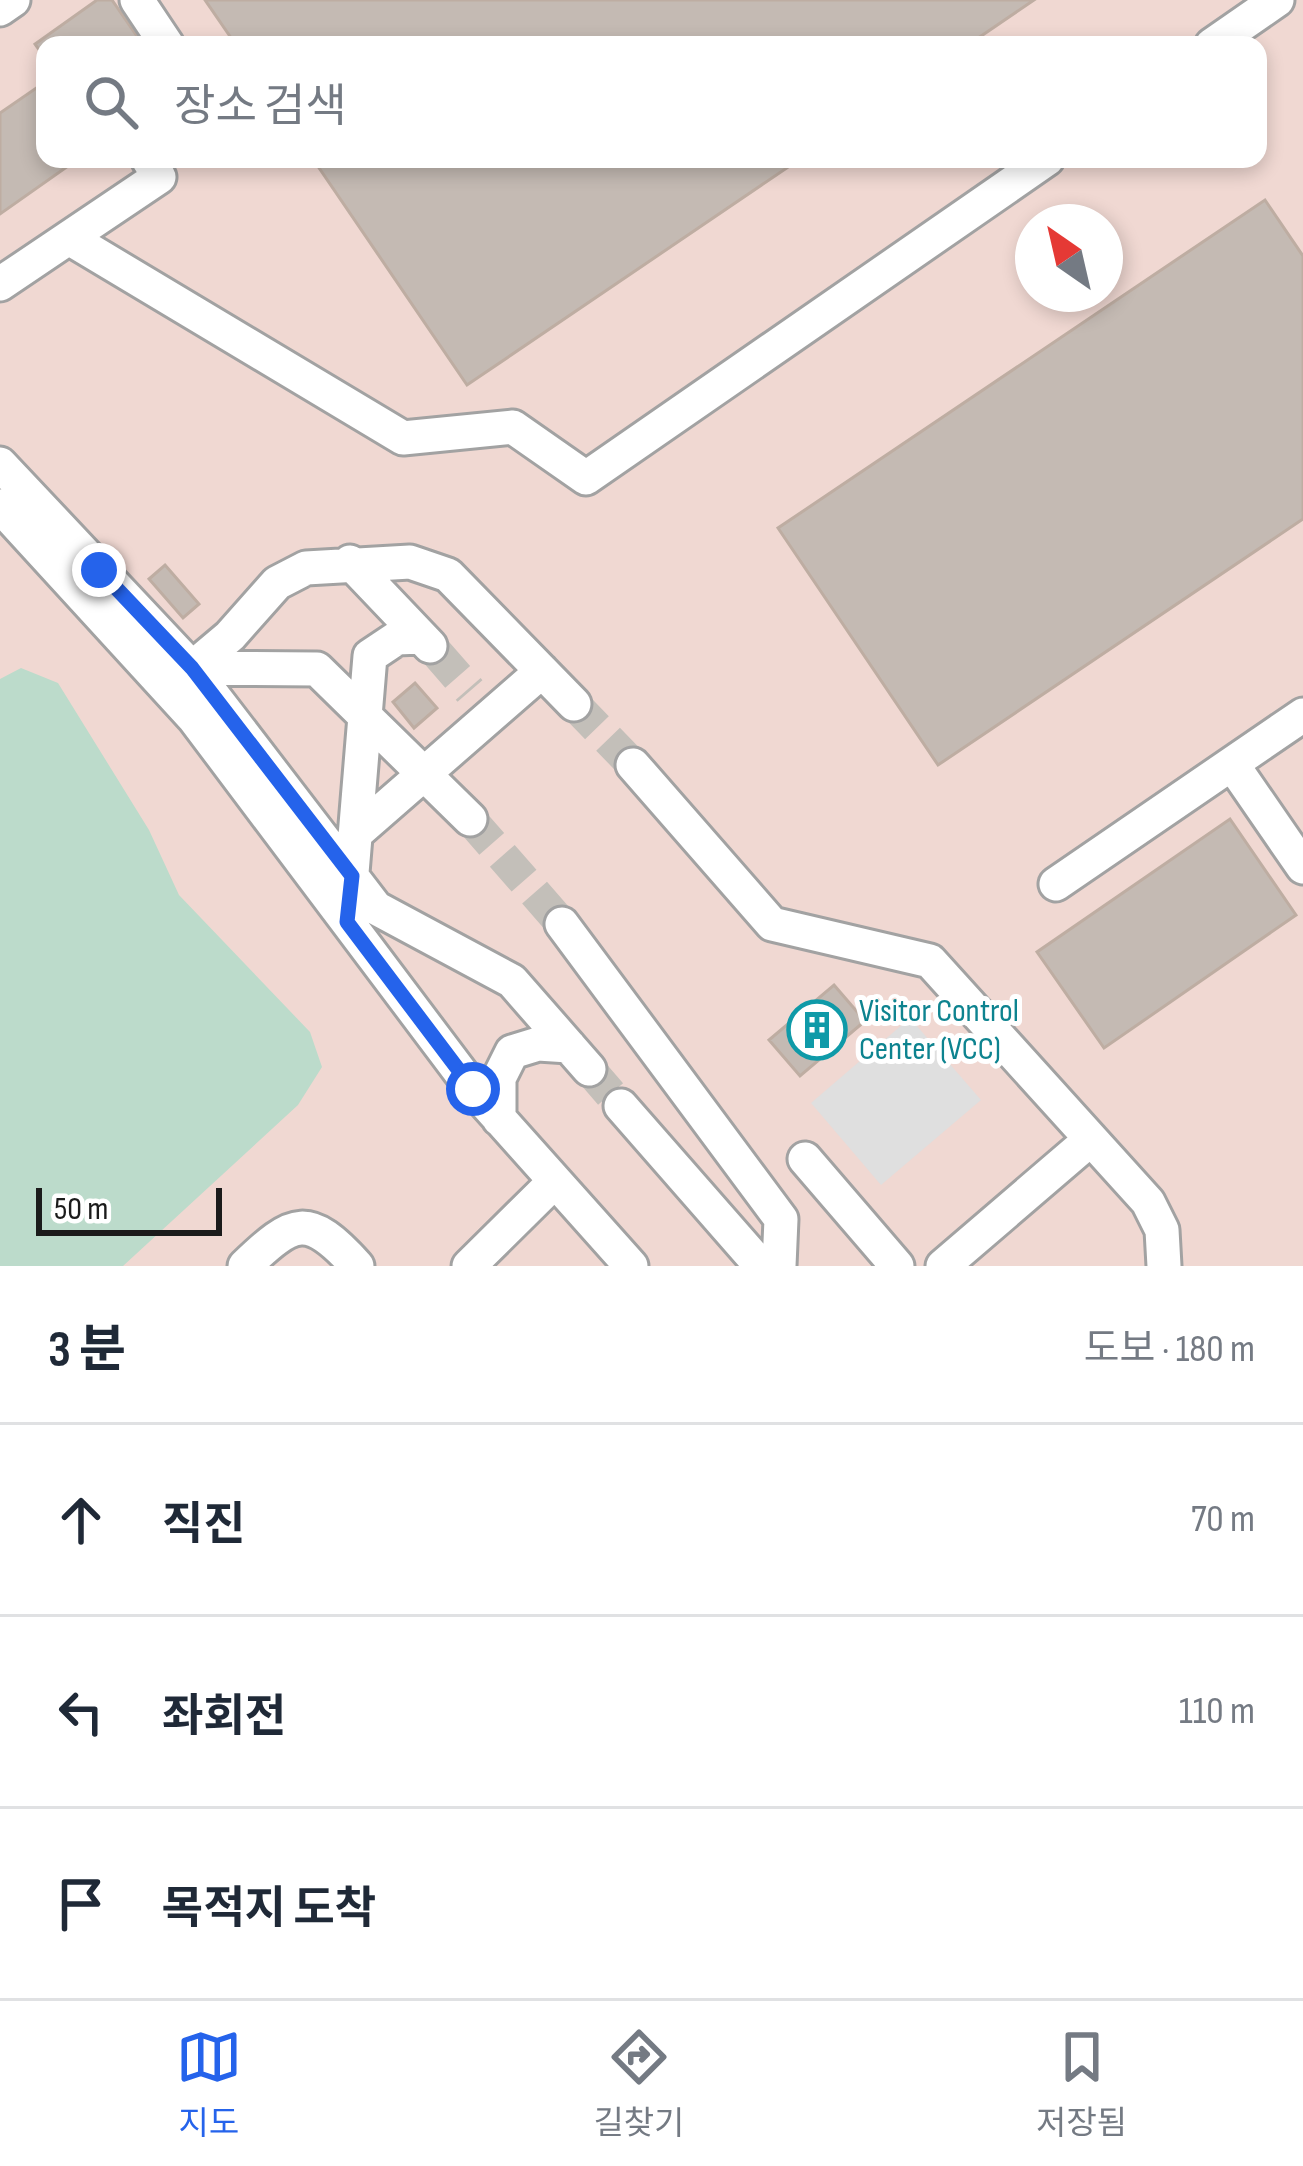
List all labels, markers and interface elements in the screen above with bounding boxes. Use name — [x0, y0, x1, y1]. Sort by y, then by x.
search box — [36, 36, 1267, 168]
icon: search — [78, 69, 144, 135]
text: 장소 검색 — [174, 80, 347, 135]
north arrow — [1015, 204, 1123, 312]
route end — [72, 543, 126, 597]
place label: Visitor Control Center (VCC) — [859, 991, 1019, 1069]
building icon: Visitor Control Center (VCC) — [786, 999, 848, 1061]
route start — [446, 1062, 500, 1116]
scale bar — [36, 1182, 222, 1235]
text: 50 m — [54, 1189, 108, 1229]
text: 3 분 — [48, 1320, 126, 1381]
text: 도보 · 180 m — [1084, 1326, 1255, 1373]
icon: ahead — [48, 1487, 114, 1553]
text: 70 m — [1191, 1496, 1255, 1543]
text: 직진 — [162, 1498, 245, 1553]
icon: left — [48, 1679, 114, 1745]
text: 110 m — [1179, 1688, 1255, 1735]
text: 좌회전 — [162, 1690, 286, 1745]
icon: arrive — [48, 1871, 114, 1937]
text: 목적지 도착 — [162, 1882, 376, 1937]
tab: 지도 — [176, 2024, 242, 2144]
tab: 길찾기 — [593, 2024, 684, 2144]
tab: 저장됨 — [1036, 2024, 1127, 2144]

